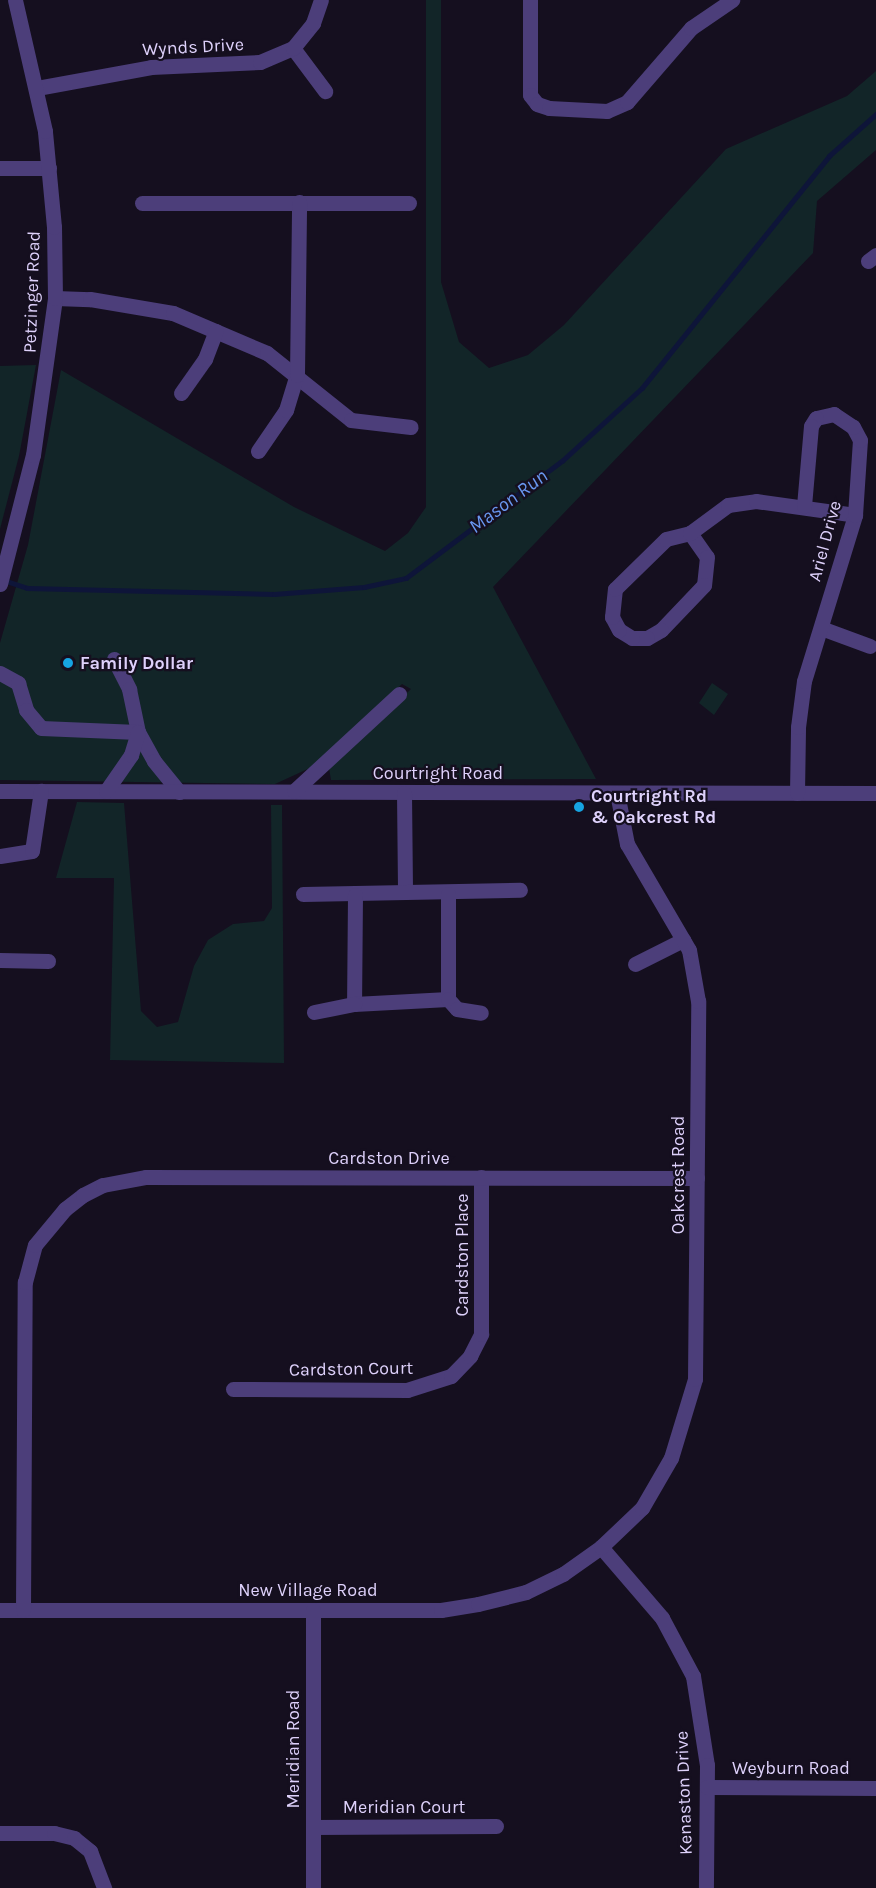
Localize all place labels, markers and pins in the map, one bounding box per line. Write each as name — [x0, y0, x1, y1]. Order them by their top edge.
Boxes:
place label: Family Dollar — [80, 652, 193, 674]
marker: Family Dollar — [61, 656, 75, 670]
place label: Courtright Rd & Oakcrest Rd — [591, 786, 716, 828]
marker: Courtright Rd & Oakcrest Rd — [572, 800, 586, 814]

